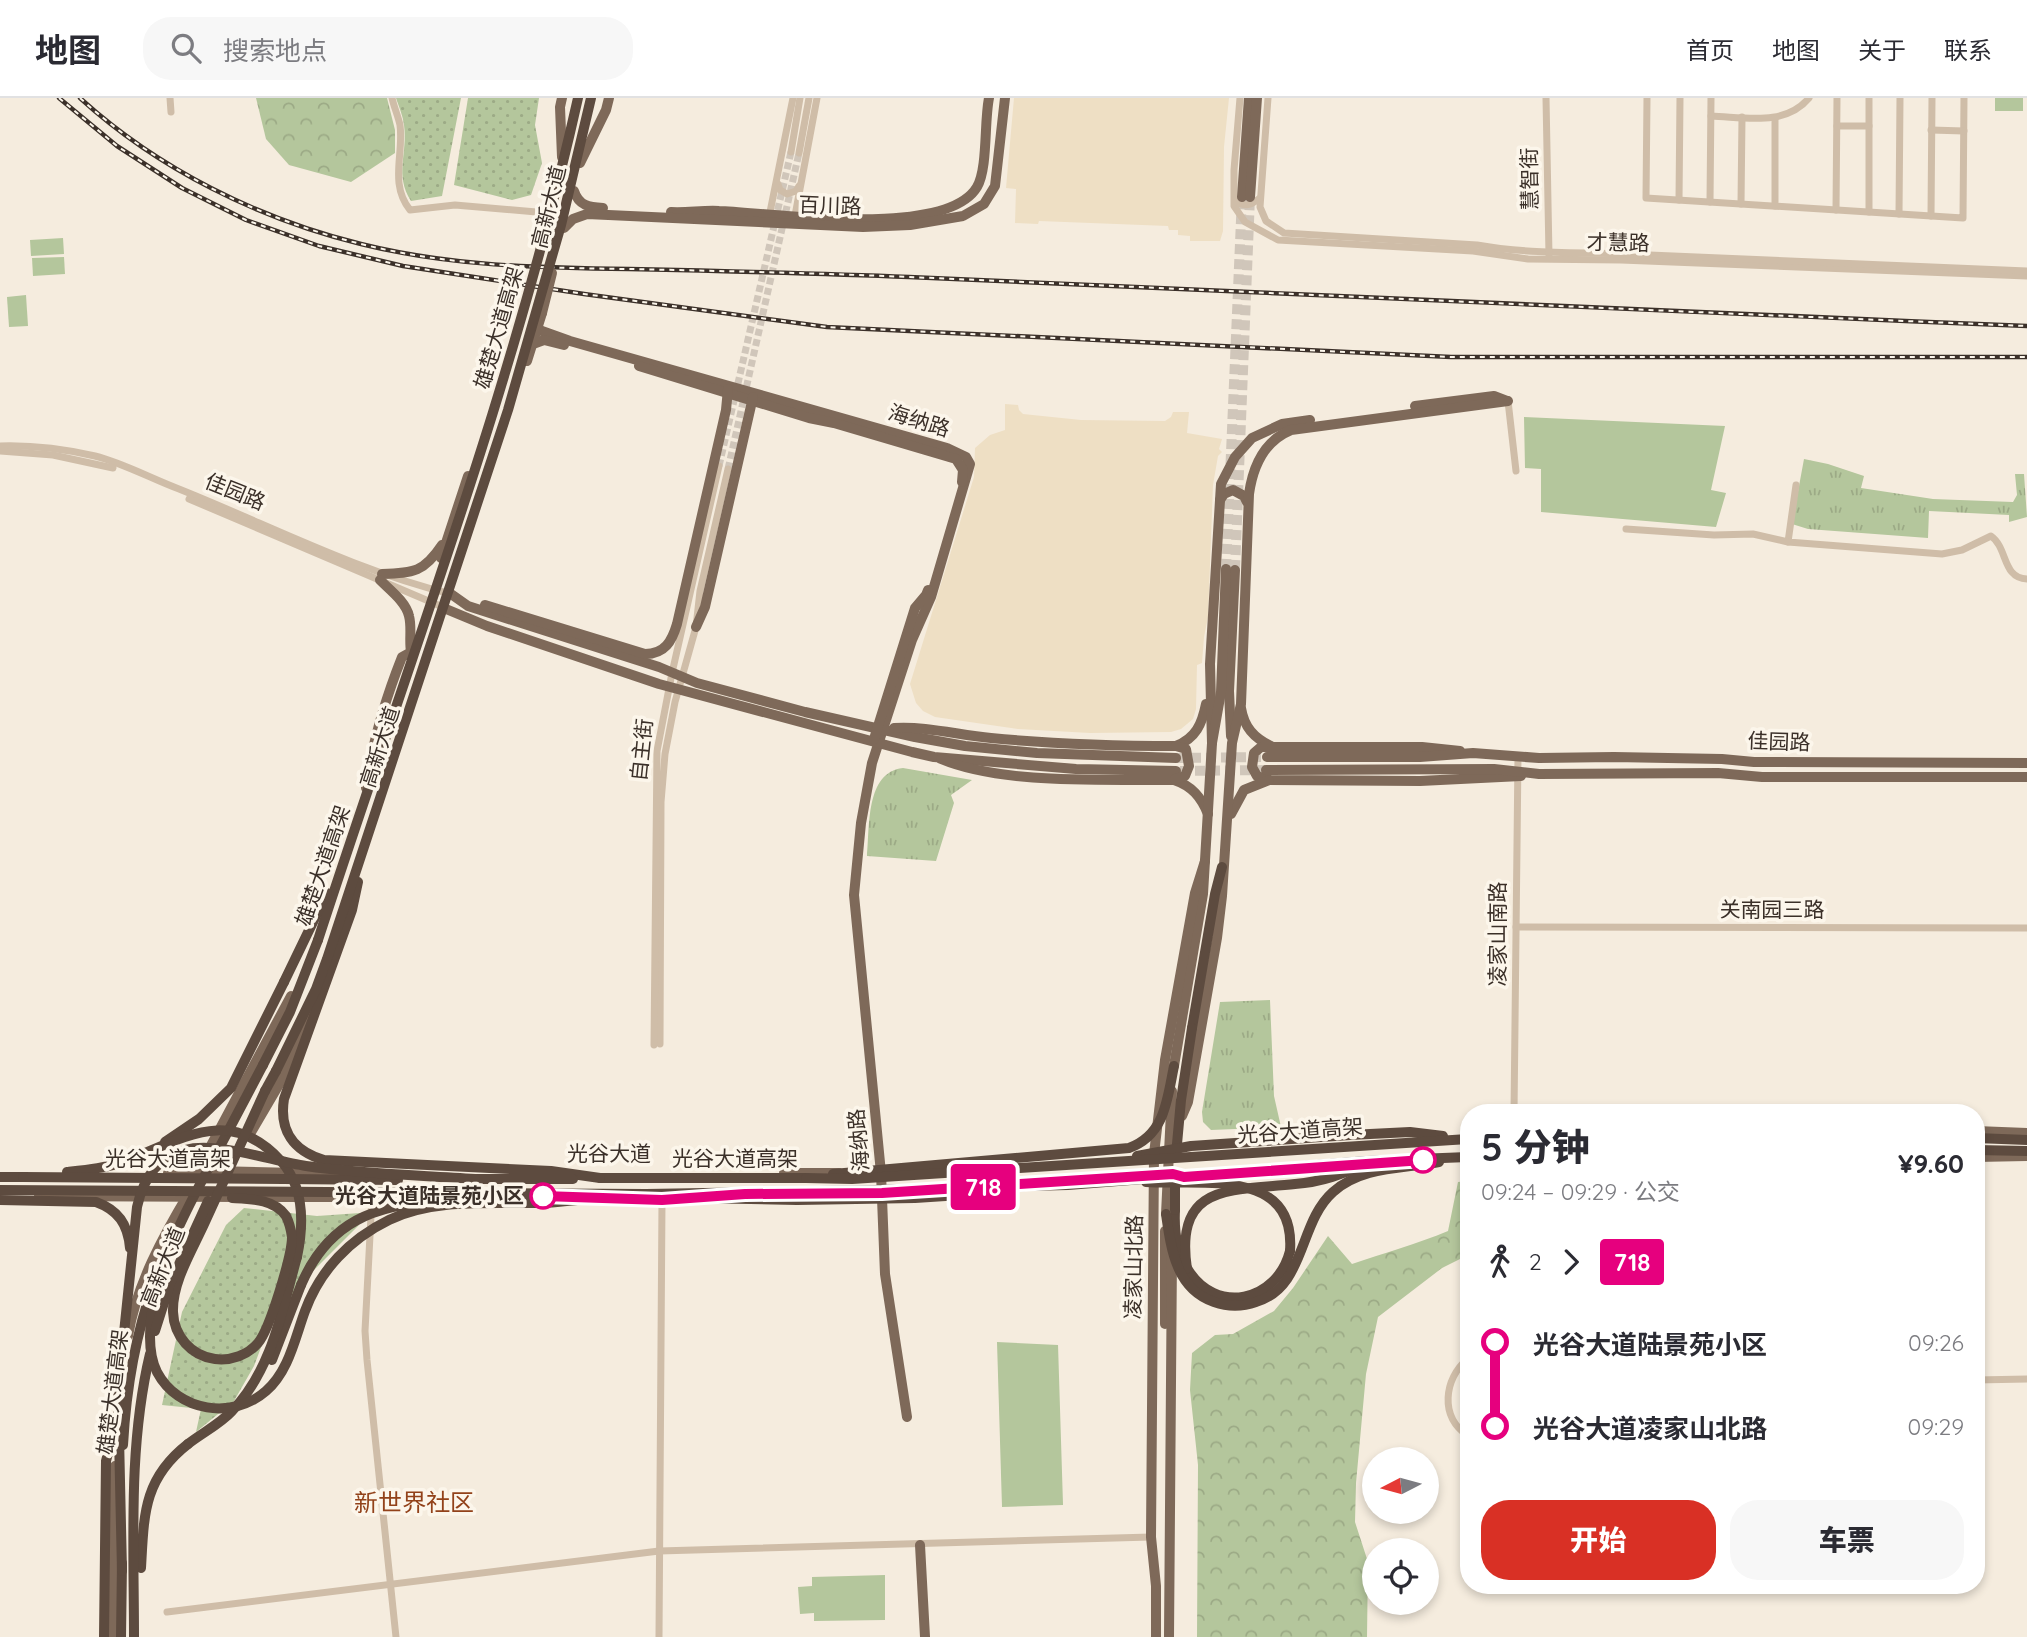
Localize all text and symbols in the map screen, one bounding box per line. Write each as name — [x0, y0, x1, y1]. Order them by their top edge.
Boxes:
search box — [143, 17, 633, 80]
text: 地图 — [35, 29, 101, 70]
icon: search — [167, 29, 205, 67]
text: 搜索地点 — [223, 34, 327, 67]
text: 首页 — [1686, 35, 1734, 65]
text: 地图 — [1772, 35, 1820, 65]
text: 关于 — [1858, 35, 1906, 65]
text: 联系 — [1944, 35, 1992, 65]
street label: 慧智街 — [1515, 147, 1543, 211]
street label: 高新大道 — [525, 163, 571, 251]
street label: 百川路 — [798, 191, 862, 219]
street label: 才慧路 — [1586, 228, 1650, 256]
street label: 雄楚大道高架 — [468, 264, 528, 392]
street label: 海纳路 — [885, 398, 953, 442]
street label: 佳园路 — [201, 467, 269, 515]
street label: 高新大道 — [354, 703, 404, 791]
street label: 自主街 — [625, 717, 657, 783]
street label: 佳园路 — [1747, 727, 1811, 755]
street label: 雄楚大道高架 — [289, 802, 355, 929]
street label: 凌家山南路 — [1484, 882, 1510, 987]
street label: 关南园三路 — [1720, 896, 1825, 922]
street label: 海纳路 — [842, 1108, 874, 1173]
street label: 光谷大道高架 — [1236, 1113, 1364, 1147]
text: 5 分钟 — [1481, 1123, 1590, 1171]
street label: 光谷大道 — [567, 1140, 651, 1166]
street label: 光谷大道高架 — [105, 1145, 231, 1171]
street label: 光谷大道高架 — [672, 1145, 798, 1171]
unlabelled marker — [1410, 1147, 1436, 1173]
text: ¥9.60 — [1898, 1147, 1964, 1180]
line badge: 718 — [943, 1164, 1023, 1210]
text: 718 — [965, 1172, 1001, 1202]
text: 09:24 – 09:29 · 公交 — [1481, 1177, 1680, 1206]
place label: 光谷大道陆景苑小区 — [335, 1182, 524, 1208]
marker: 光谷大道陆景苑小区 — [530, 1183, 556, 1209]
street label: 凌家山北路 — [1119, 1214, 1147, 1320]
street label: 高新大道 — [134, 1223, 190, 1310]
icon: walk — [1481, 1243, 1519, 1281]
icon: forward — [1552, 1243, 1590, 1281]
text: 2 — [1529, 1247, 1542, 1276]
text: 718 — [1614, 1247, 1650, 1277]
street label: 雄楚大道高架 — [91, 1328, 133, 1456]
text: 光谷大道陆景苑小区 — [1533, 1328, 1767, 1361]
text: 09:26 — [1908, 1328, 1964, 1357]
text: 光谷大道凌家山北路 — [1533, 1412, 1767, 1445]
text: 09:29 — [1908, 1412, 1964, 1441]
north arrow — [1362, 1447, 1438, 1524]
map controls — [1362, 1447, 1439, 1615]
district label: 新世界社区 — [354, 1487, 474, 1517]
button: 开始 — [1481, 1500, 1716, 1580]
button: 车票 — [1730, 1500, 1964, 1580]
button: locate — [1362, 1538, 1439, 1615]

